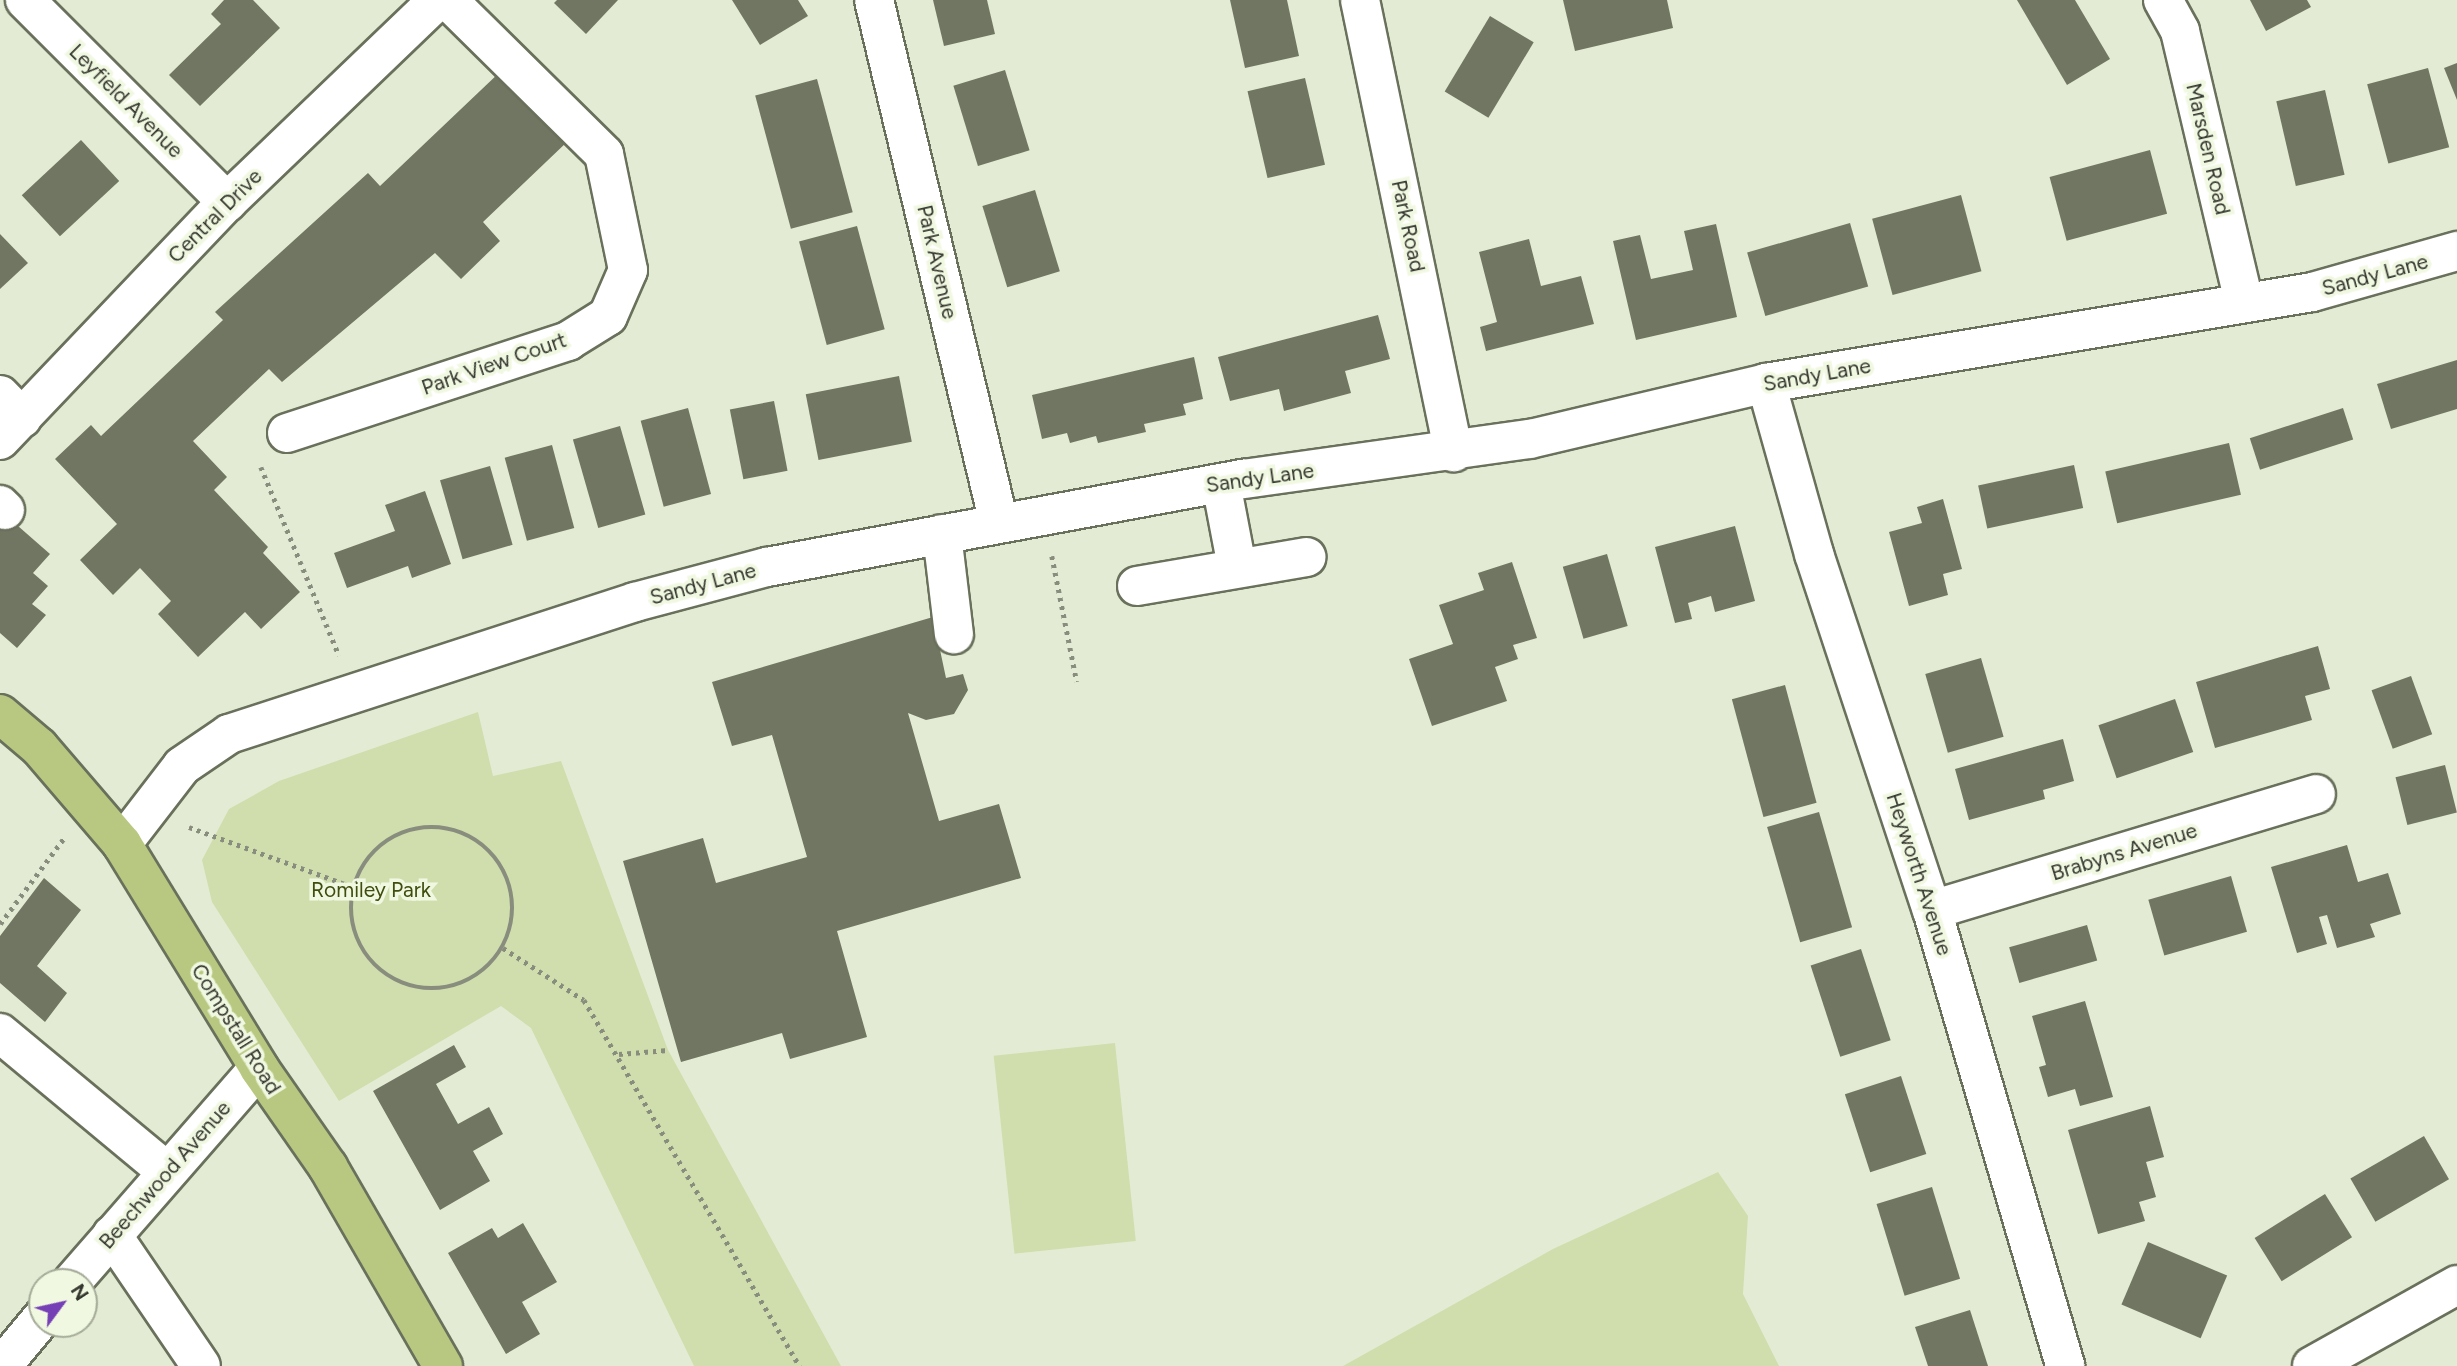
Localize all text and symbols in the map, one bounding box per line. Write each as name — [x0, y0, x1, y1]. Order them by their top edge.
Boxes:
street label: Leyfield Avenue — [64, 39, 188, 163]
street label: Marsden Road — [2181, 81, 2235, 217]
street label: Central Drive — [163, 164, 267, 268]
street label: Park Road — [1386, 178, 1430, 274]
street label: Park Avenue — [912, 203, 962, 321]
street label: Sandy Lane — [2319, 249, 2431, 301]
street label: Park View Court — [418, 327, 570, 401]
street label: Sandy Lane — [1761, 353, 1873, 397]
street label: Sandy Lane — [1204, 458, 1316, 498]
street label: Sandy Lane — [647, 558, 759, 610]
street label: Heyworth Avenue — [1881, 790, 1957, 958]
street label: Brabyns Avenue — [2048, 818, 2200, 886]
park label: Romiley Park — [311, 877, 431, 903]
street label: Compstall Road — [186, 959, 286, 1099]
street label: Beechwood Avenue — [94, 1096, 236, 1254]
north arrow — [28, 1268, 98, 1338]
text: N — [66, 1280, 93, 1305]

